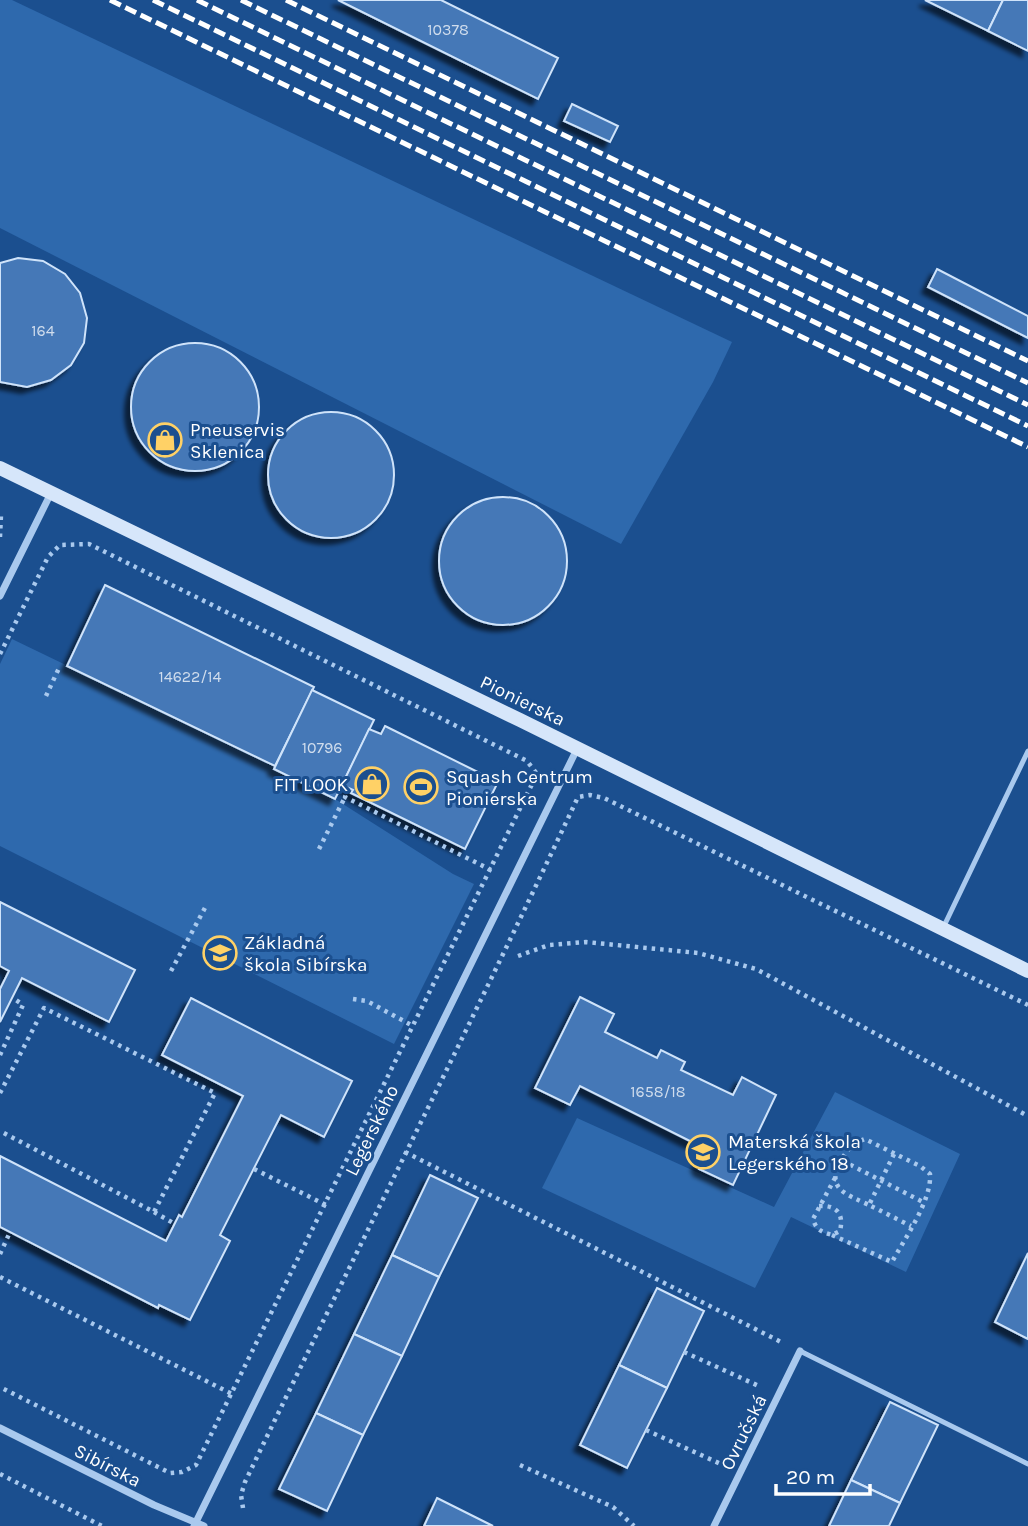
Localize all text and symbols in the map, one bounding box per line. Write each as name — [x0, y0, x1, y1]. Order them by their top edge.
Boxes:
house number: 10378 — [427, 20, 469, 39]
house number: 164 — [31, 321, 55, 340]
place label: Pneuservis Sklenica — [190, 419, 285, 463]
shop icon: Pneuservis Sklenica — [146, 421, 184, 459]
house number: 14622/14 — [158, 667, 222, 686]
street label: Pionierska — [477, 671, 568, 731]
house number: 10796 — [302, 738, 342, 757]
shop icon: FIT LOOK — [353, 765, 391, 803]
place label: Squash Centrum Pionierska — [446, 766, 593, 810]
sports icon: Squash Centrum Pionierska — [402, 768, 440, 806]
place label: FIT LOOK — [274, 774, 348, 796]
place label: Základná škola Sibírska — [244, 932, 367, 976]
school or university icon: Základná škola Sibírska — [201, 934, 239, 972]
street label: Legerského — [340, 1081, 403, 1179]
house number: 1658/18 — [630, 1082, 686, 1101]
place label: Materská škola Legerského 18 — [728, 1131, 861, 1175]
school or university icon: Materská škola Legerského 18 — [684, 1133, 722, 1171]
street label: Ovručská — [716, 1391, 772, 1474]
street label: Sibírska — [70, 1440, 145, 1492]
scale bar — [776, 1452, 870, 1496]
text: 20 m — [786, 1465, 835, 1489]

